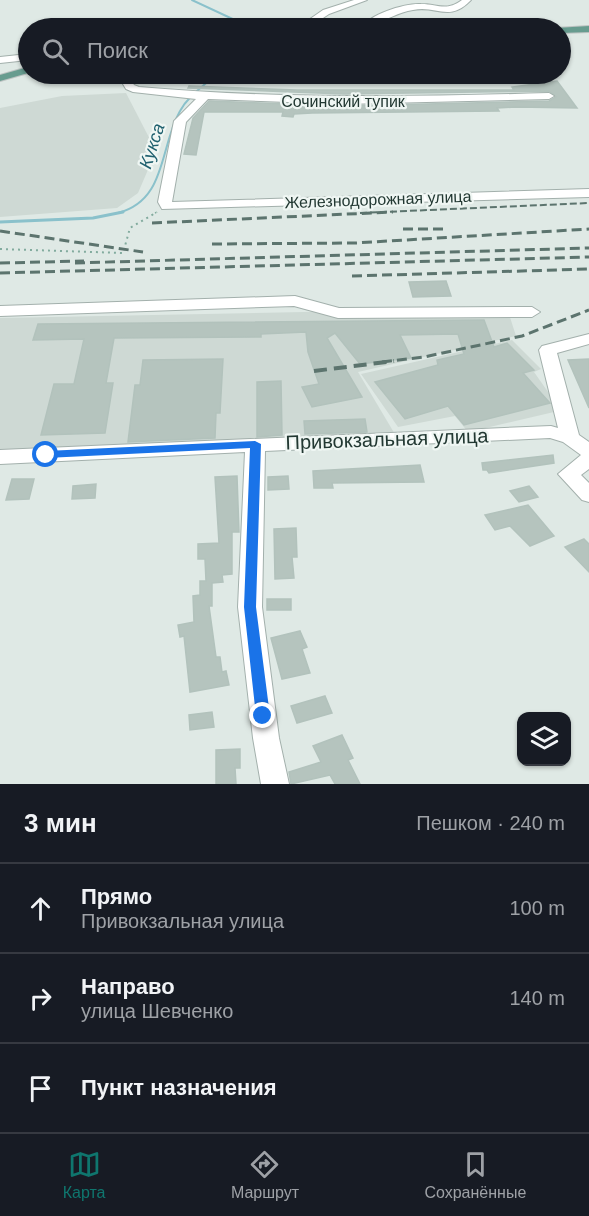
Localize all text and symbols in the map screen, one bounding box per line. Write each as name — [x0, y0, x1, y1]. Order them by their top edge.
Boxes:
search box — [18, 18, 571, 84]
icon: search — [39, 35, 72, 68]
text: Поиск — [87, 38, 148, 63]
street label: Сочинский тупик — [281, 93, 406, 110]
water label: Кукса — [135, 121, 169, 171]
street label: Железнодорожная улица — [284, 188, 472, 211]
street label: Привокзальная улица — [285, 424, 490, 454]
route start — [32, 441, 58, 467]
route end — [249, 702, 275, 728]
map controls — [517, 712, 571, 766]
button: layers — [517, 712, 571, 766]
text: 3 мин — [24, 808, 97, 838]
text: Пешком · 240 m — [416, 812, 565, 834]
text: Прямо — [81, 884, 152, 909]
icon: ahead — [24, 892, 57, 925]
text: 100 m — [509, 897, 565, 919]
text: Привокзальная улица — [81, 910, 284, 932]
text: Направо — [81, 974, 175, 999]
icon: right — [24, 982, 57, 1015]
text: 140 m — [509, 987, 565, 1009]
text: улица Шевченко — [81, 1000, 233, 1022]
icon: arrive — [24, 1072, 57, 1105]
text: Пункт назначения — [81, 1075, 277, 1100]
tab: Карта — [63, 1148, 106, 1202]
tab: Маршрут — [231, 1148, 299, 1202]
tab: Сохранённые — [424, 1148, 526, 1202]

